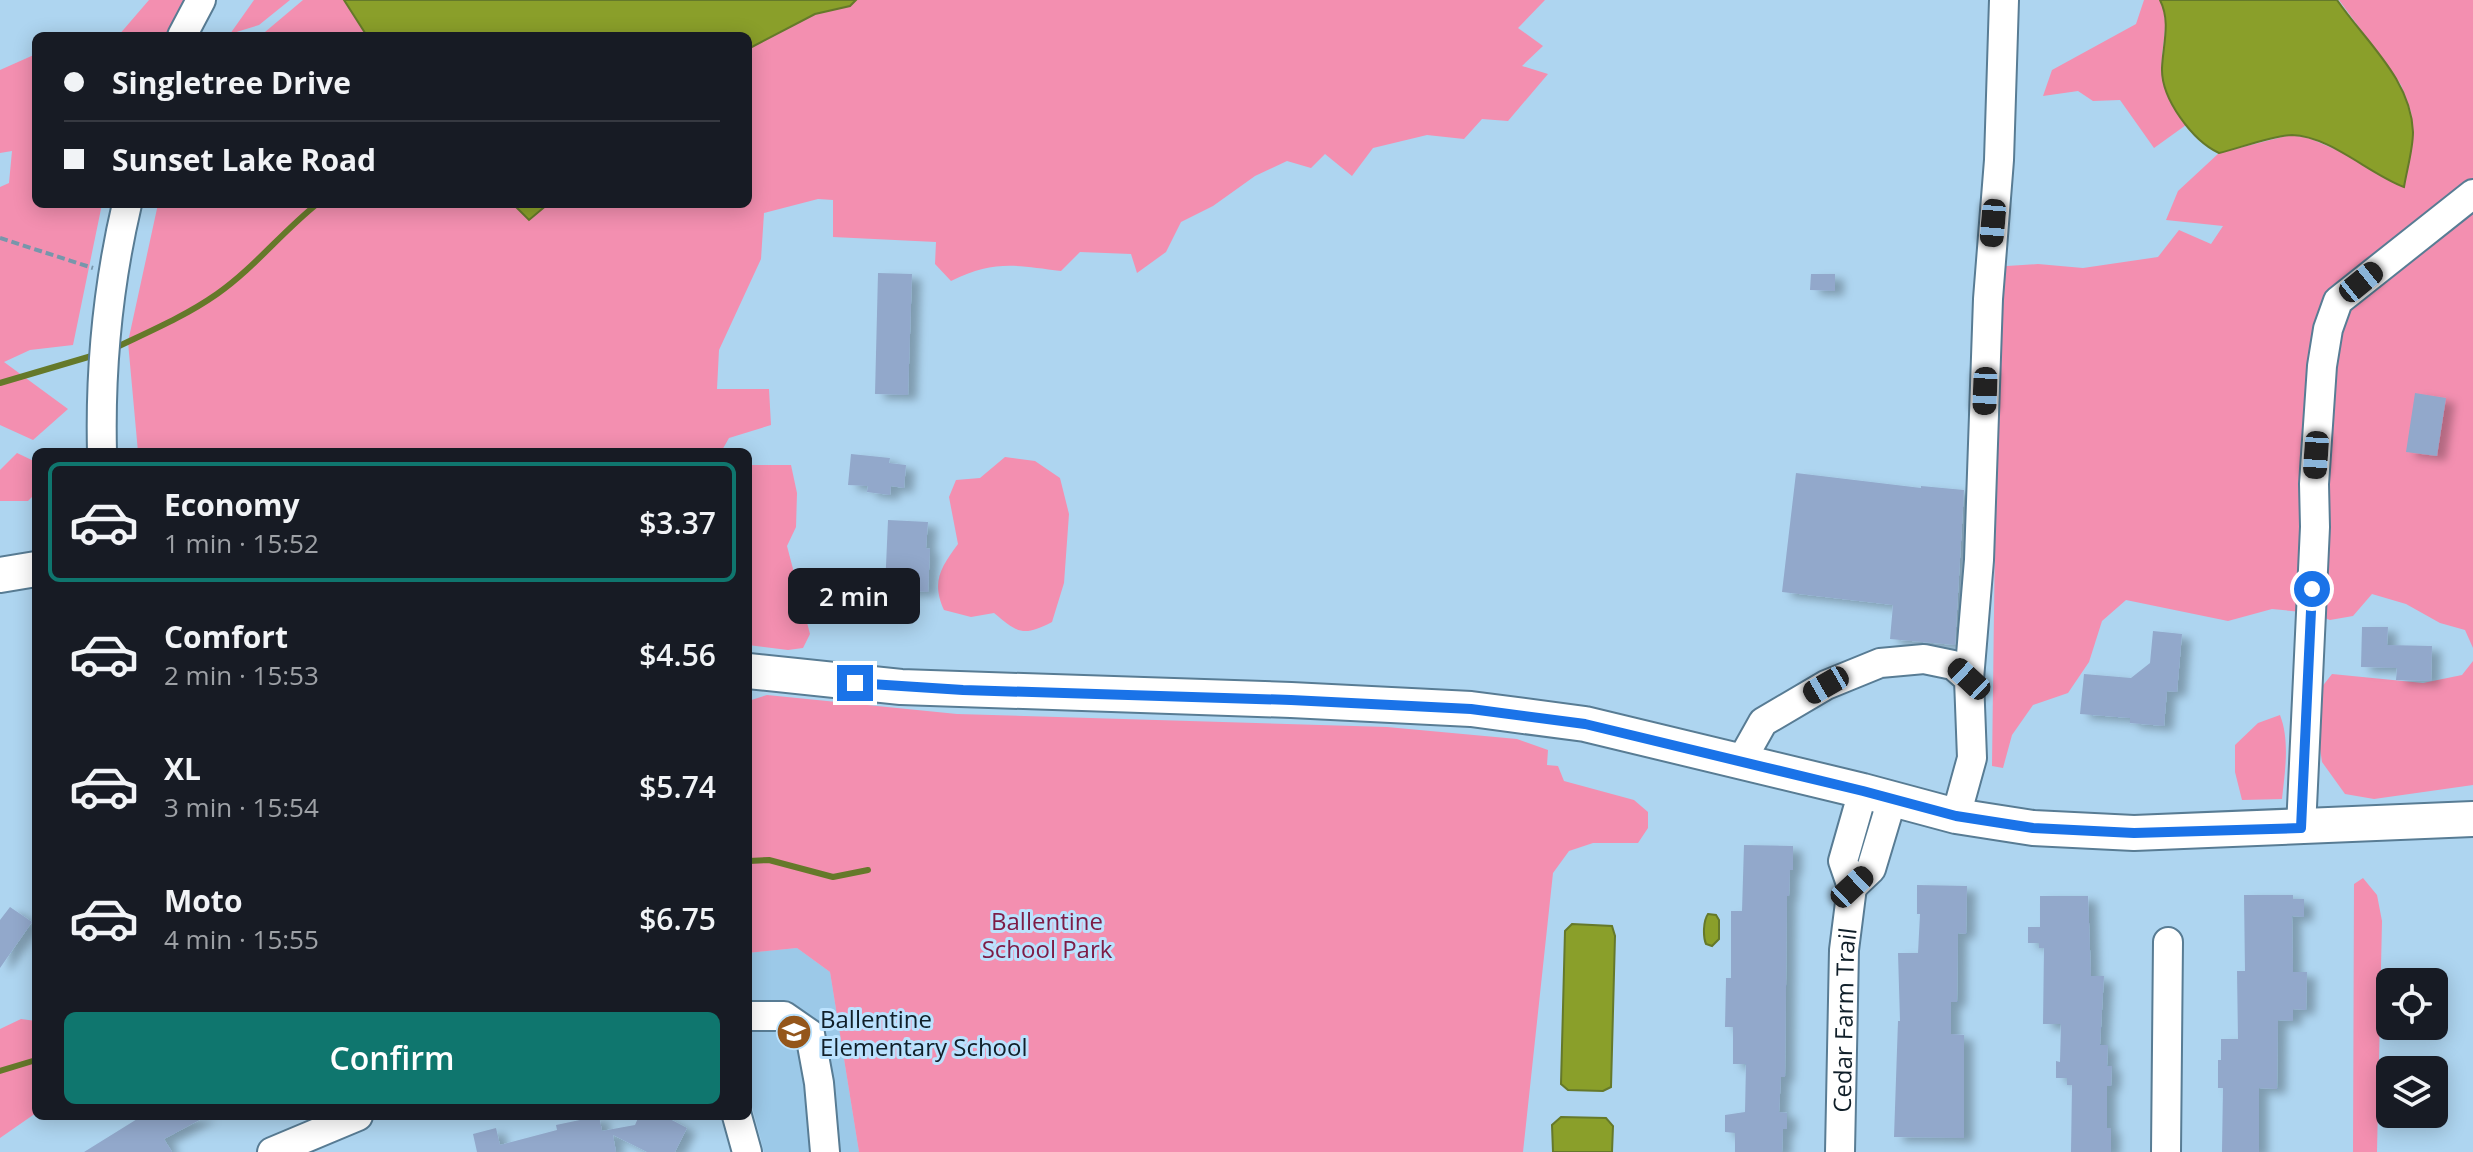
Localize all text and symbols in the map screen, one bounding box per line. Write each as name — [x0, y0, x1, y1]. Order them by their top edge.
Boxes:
text: Singletree Drive — [112, 62, 351, 103]
text: Sunset Lake Road — [112, 139, 376, 180]
car — [1979, 198, 2007, 248]
car — [2335, 258, 2387, 306]
car — [1972, 367, 1998, 415]
car — [2302, 430, 2330, 480]
text: Economy — [164, 484, 300, 525]
icon: car — [68, 486, 140, 558]
text: $3.37 — [639, 502, 716, 543]
text: 1 min · 15:52 — [164, 525, 319, 561]
callout: 2 min — [789, 567, 921, 623]
route start — [2294, 571, 2330, 607]
text: 2 min — [819, 578, 889, 614]
text: Comfort — [164, 616, 288, 657]
icon: car — [68, 618, 140, 690]
text: $4.56 — [639, 634, 716, 675]
car — [1943, 654, 1995, 704]
text: 2 min · 15:53 — [164, 657, 319, 693]
car — [1799, 663, 1853, 707]
route end — [837, 665, 873, 701]
text: XL — [164, 748, 201, 789]
icon: car — [68, 750, 140, 822]
text: $5.74 — [639, 766, 716, 807]
text: 3 min · 15:54 — [164, 789, 319, 825]
car — [1826, 862, 1878, 912]
text: Moto — [164, 880, 242, 921]
icon: car — [68, 882, 140, 954]
text: $6.75 — [639, 898, 716, 939]
park label: Ballentine School Park — [982, 904, 1113, 965]
text: 4 min · 15:55 — [164, 921, 319, 957]
street label: Cedar Farm Trail — [1824, 926, 1863, 1113]
map controls — [2376, 968, 2448, 1128]
button: locate — [2376, 968, 2448, 1040]
place label: Ballentine Elementary School — [820, 1002, 1028, 1063]
button: Confirm — [64, 1012, 720, 1104]
school or university icon: Ballentine Elementary School — [775, 1013, 813, 1051]
button: layers — [2376, 1056, 2448, 1128]

